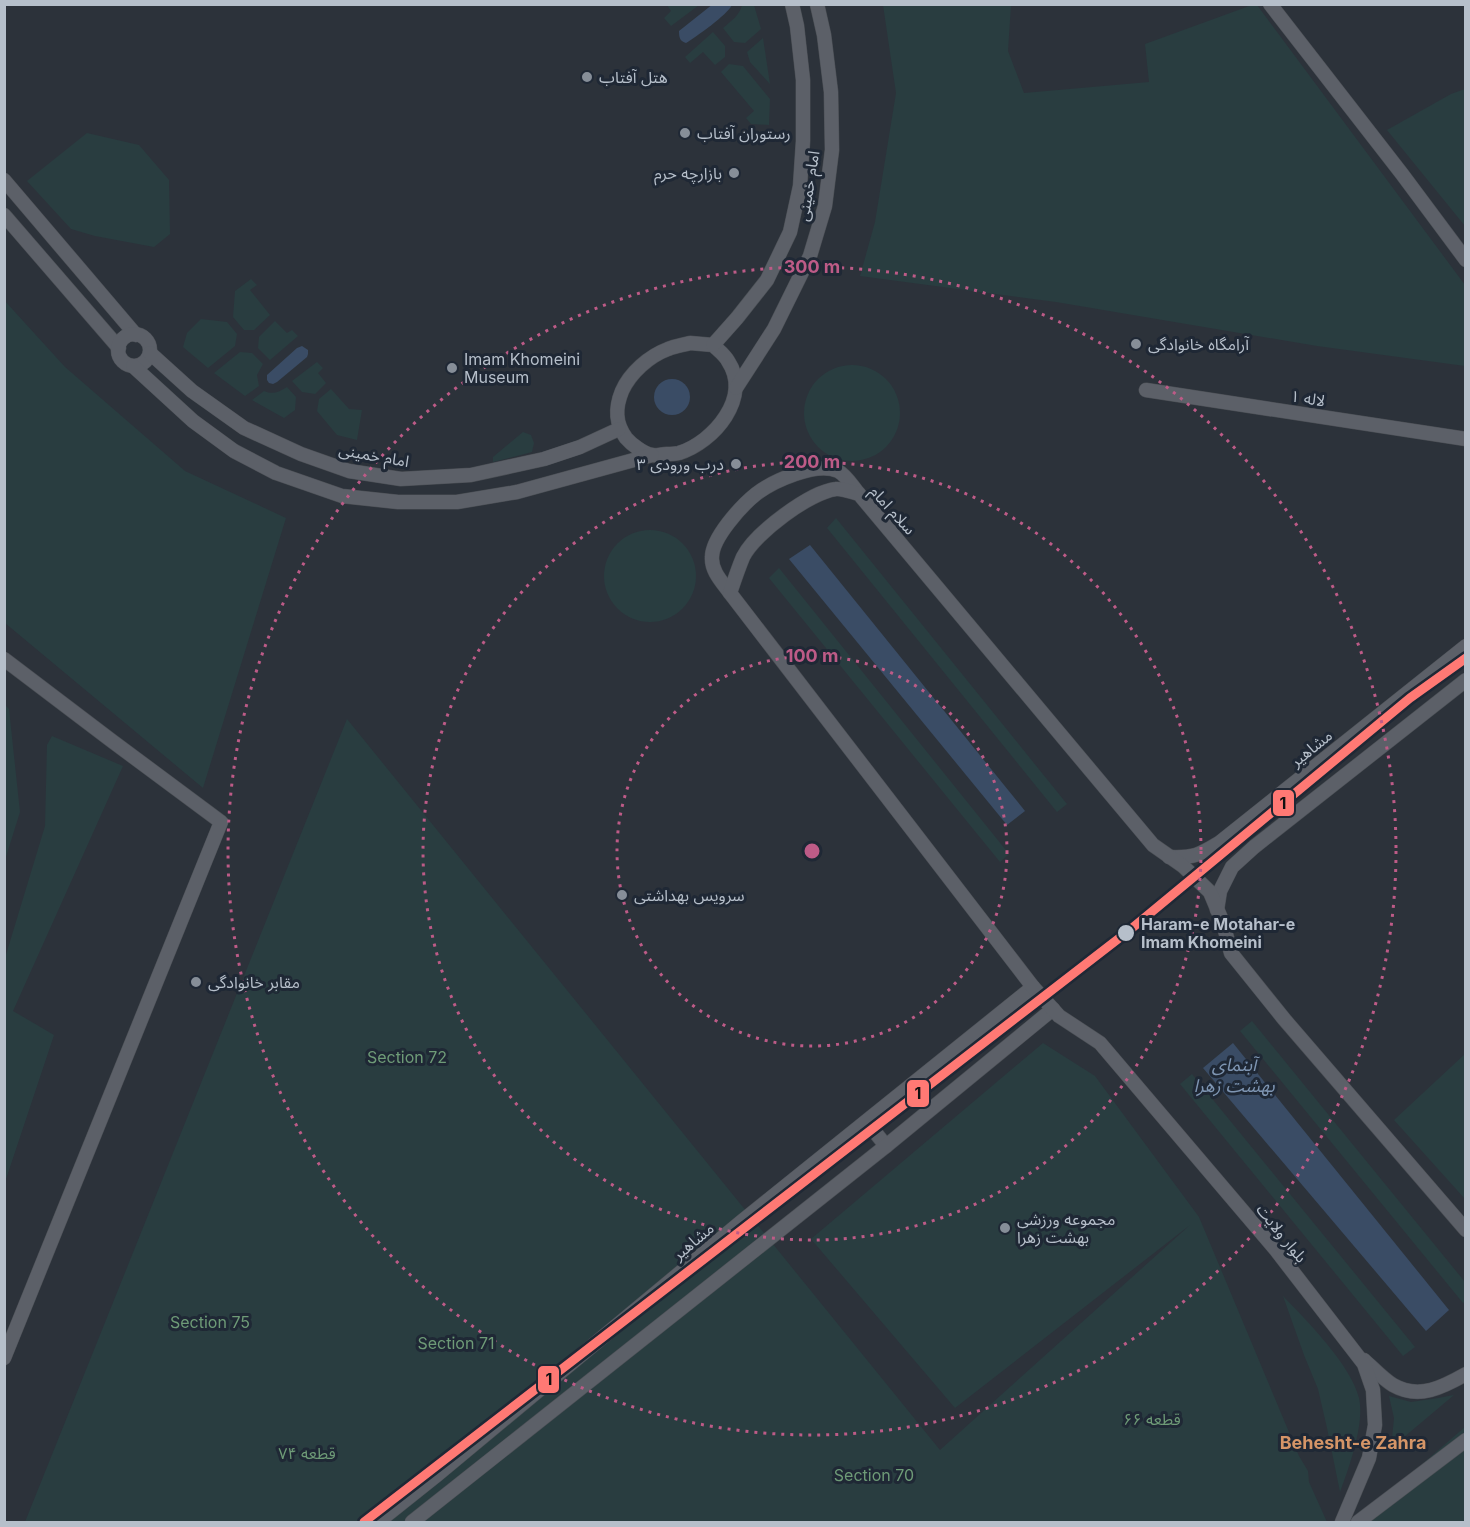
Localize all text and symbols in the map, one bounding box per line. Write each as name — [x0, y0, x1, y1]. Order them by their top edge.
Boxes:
place label: هتل آفتاب — [599, 67, 668, 87]
marker: هتل آفتاب — [580, 70, 594, 84]
place label: رستوران آفتاب — [697, 123, 791, 143]
marker: رستوران آفتاب — [678, 126, 692, 140]
street label: امام خمینی — [793, 149, 826, 223]
place label: بازارچه حرم — [654, 163, 722, 186]
marker: بازارچه حرم — [727, 166, 741, 180]
text: 300 m — [784, 256, 840, 277]
place label: آرامگاه خانوادگی — [1148, 334, 1250, 354]
marker: آرامگاه خانوادگی — [1129, 337, 1143, 351]
place label: Imam Khomeini Museum — [464, 349, 580, 387]
marker: Imam Khomeini Museum — [445, 361, 459, 375]
street label: لاله ۱ — [1289, 385, 1327, 411]
street label: امام خمینی — [337, 439, 411, 474]
text: 200 m — [784, 451, 840, 472]
place label: درب ورودی ۳ — [636, 454, 724, 474]
marker: درب ورودی ۳ — [729, 457, 743, 471]
street label: سلام امام — [864, 481, 920, 541]
text: 100 m — [786, 645, 838, 666]
street label: مشاهیر — [1285, 725, 1336, 772]
line badge: 1 — [1272, 789, 1295, 817]
text: 1 — [1280, 793, 1286, 813]
centre of rings — [802, 841, 822, 861]
place label: سرویس بهداشتی — [634, 885, 745, 905]
marker: سرویس بهداشتی — [615, 888, 629, 902]
place label: Haram-e Motahar-e Imam Khomeini — [1141, 914, 1295, 952]
marker: Haram-e Motahar-e Imam Khomeini — [1116, 923, 1136, 943]
place label: مقابر خانوادگی — [208, 972, 300, 992]
marker: مقابر خانوادگی — [189, 975, 203, 989]
park label: Section 72 — [367, 1047, 447, 1067]
water label: آبنمای بهشت زهرا — [1193, 1054, 1275, 1097]
line badge: 1 — [906, 1079, 930, 1108]
text: 1 — [915, 1083, 921, 1103]
street label: بلوار ولایت — [1252, 1200, 1312, 1266]
place label: مجموعه ورزشی بهشت زهرا — [1017, 1209, 1115, 1247]
street label: مشاهیر — [667, 1218, 718, 1265]
marker: مجموعه ورزشی بهشت زهرا — [998, 1221, 1012, 1235]
park label: Section 75 — [170, 1312, 250, 1332]
park label: Section 71 — [418, 1333, 494, 1353]
line badge: 1 — [537, 1365, 560, 1394]
text: 1 — [546, 1369, 552, 1389]
park label: قطعه ۶۶ — [1123, 1409, 1181, 1429]
district label: Behesht-e Zahra — [1280, 1432, 1426, 1453]
park label: قطعه ۷۴ — [278, 1443, 336, 1463]
park label: Section 70 — [834, 1465, 914, 1485]

